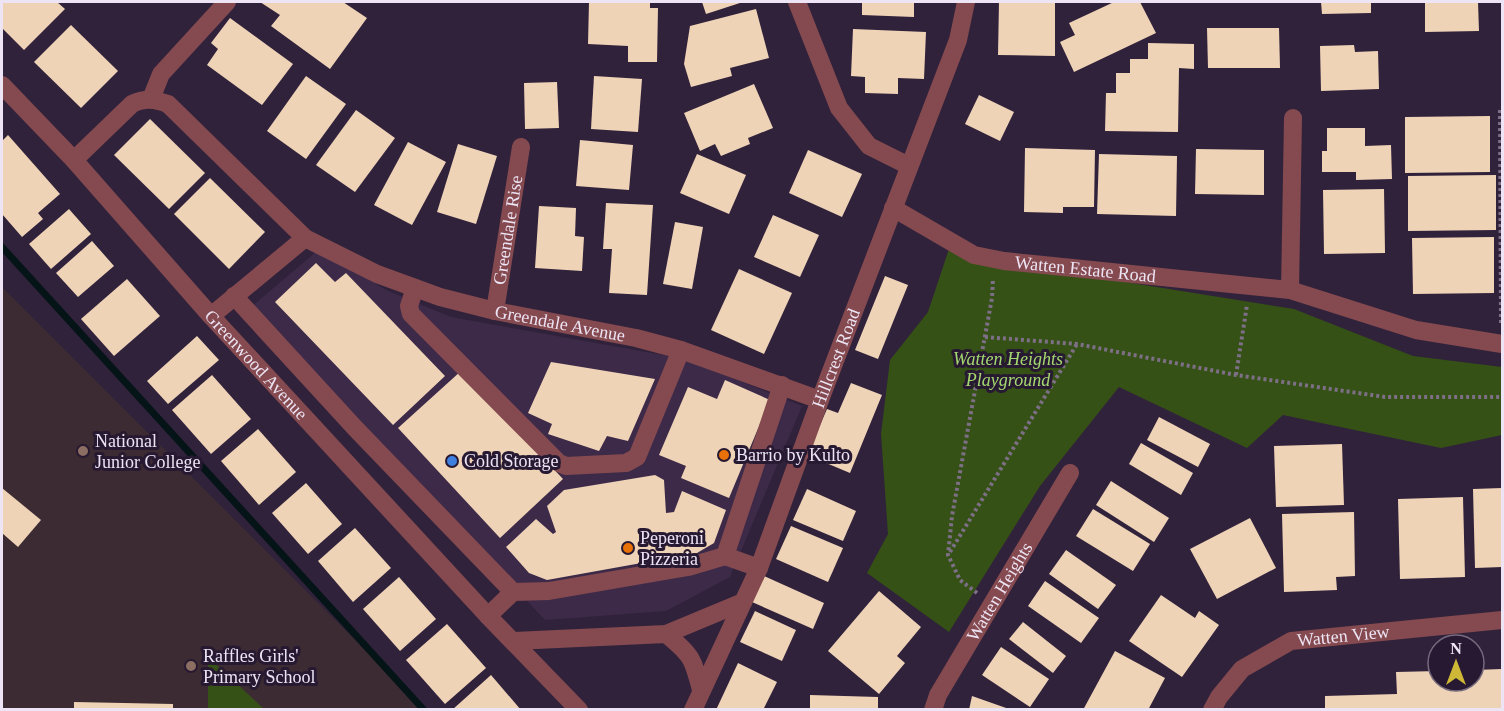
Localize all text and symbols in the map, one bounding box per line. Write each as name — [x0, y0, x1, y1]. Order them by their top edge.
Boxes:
street label: Greendale Rise — [489, 174, 526, 286]
street label: Watten Estate Road — [1014, 252, 1157, 286]
street label: Greendale Avenue — [493, 301, 627, 346]
street label: Greenwood Avenue — [200, 306, 312, 424]
street label: Hillcrest Road — [808, 306, 864, 411]
park label: Watten Heights Playground — [953, 349, 1063, 390]
place label: National Junior College — [95, 431, 201, 472]
marker: National Junior College — [76, 444, 90, 458]
place label: Barrio by Kulto — [736, 445, 850, 465]
marker: Barrio by Kulto — [717, 448, 731, 462]
place label: Cold Storage — [464, 451, 559, 471]
marker: Cold Storage — [445, 454, 459, 468]
place label: Peperoni Pizzeria — [640, 528, 704, 569]
street label: Watten Heights — [962, 539, 1036, 645]
marker: Peperoni Pizzeria — [621, 541, 635, 555]
street label: Watten View — [1296, 621, 1390, 650]
north arrow — [1426, 633, 1486, 693]
text: N — [1450, 640, 1462, 657]
place label: Raffles Girls' Primary School — [203, 646, 316, 687]
marker: Raffles Girls' Primary School — [184, 659, 198, 673]

